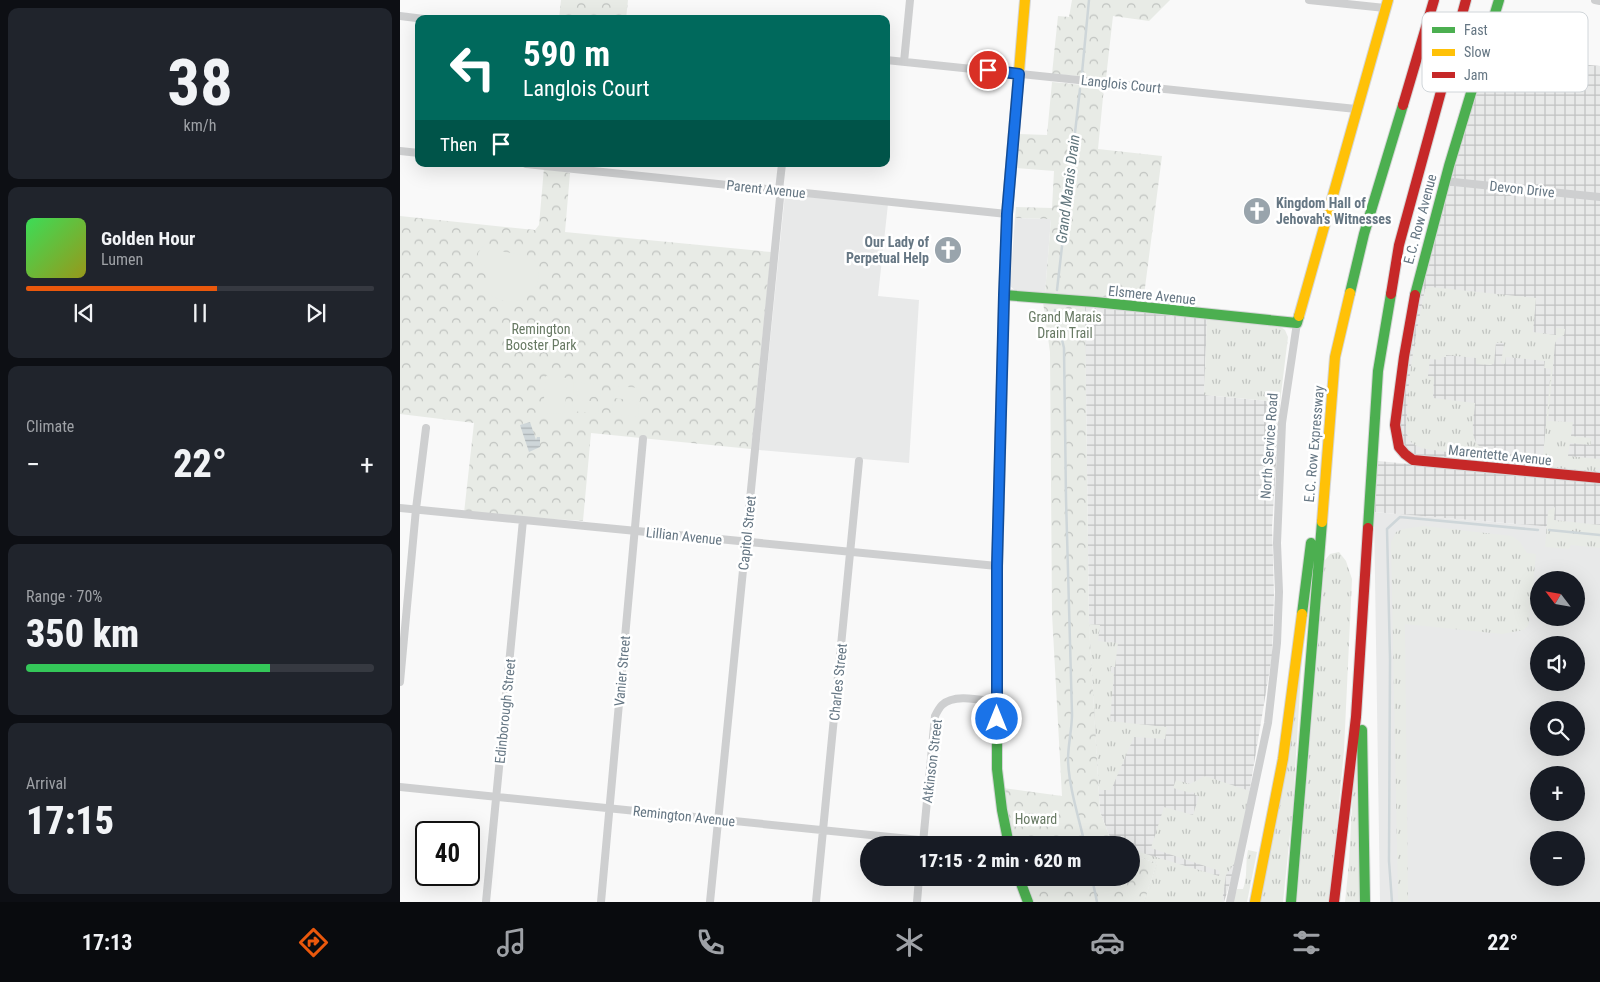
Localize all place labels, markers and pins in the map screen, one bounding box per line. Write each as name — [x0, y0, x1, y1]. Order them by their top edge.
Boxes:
pin — [967, 49, 1009, 91]
place label: Kingdom Hall of Jehovah's Witnesses — [1276, 195, 1391, 227]
church icon: Kingdom Hall of Jehovah's Witnesses — [1242, 196, 1272, 226]
place label: Our Lady of Perpetual Help — [846, 234, 929, 266]
church icon: Our Lady of Perpetual Help — [933, 235, 963, 265]

